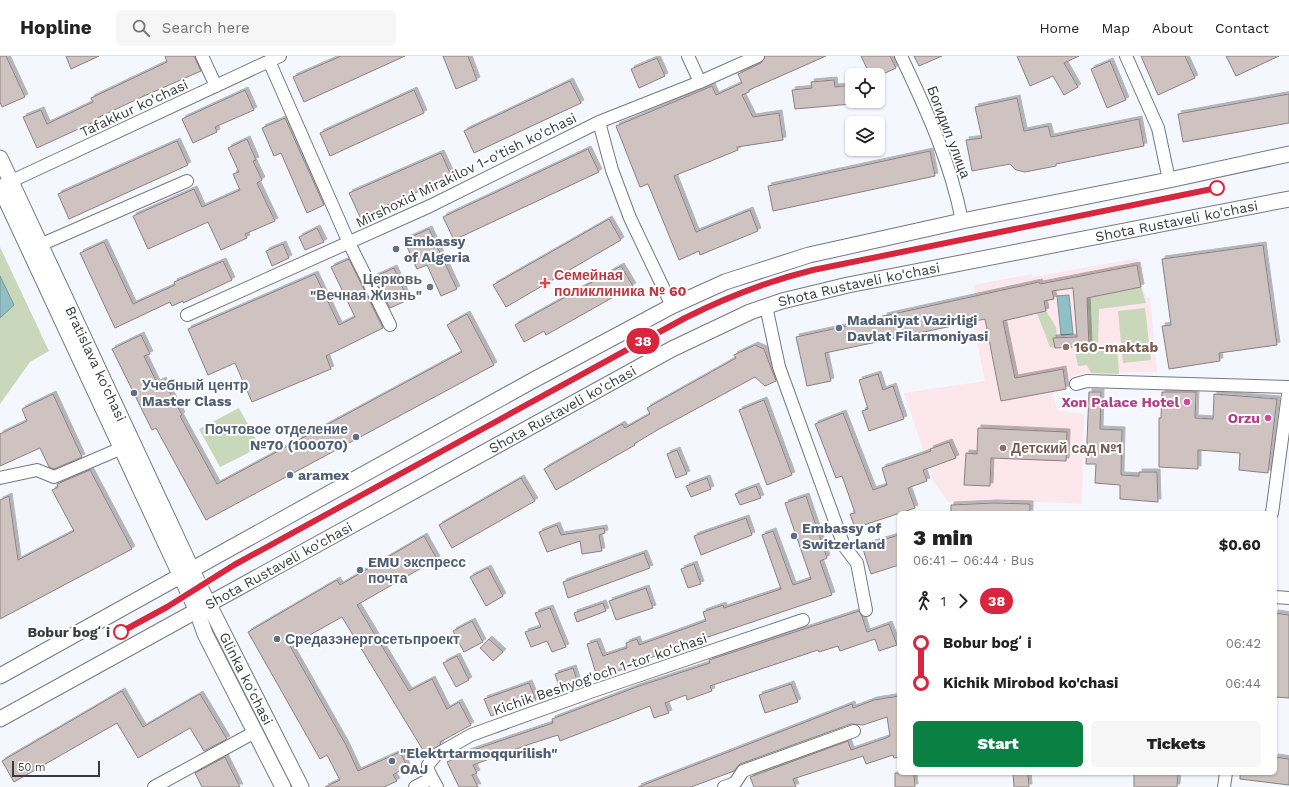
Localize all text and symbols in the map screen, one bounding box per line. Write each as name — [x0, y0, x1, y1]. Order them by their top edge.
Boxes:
search box — [116, 10, 396, 46]
text: Hopline — [20, 16, 92, 39]
icon: search — [130, 17, 152, 39]
text: Search here — [162, 19, 250, 37]
text: Home — [1039, 20, 1079, 36]
text: Map — [1101, 20, 1130, 36]
text: About — [1152, 20, 1193, 36]
text: Contact — [1215, 20, 1269, 36]
map controls — [845, 68, 885, 156]
button: locate — [845, 68, 885, 108]
street label: Tafakkur ko'chasi — [78, 76, 190, 140]
street label: Богидил улица — [924, 84, 974, 180]
street label: Mirshoxid Mirakilov 1-o'tish ko'chasi — [353, 109, 579, 231]
button: layers — [845, 116, 885, 156]
unlabelled marker — [1209, 180, 1225, 196]
street label: Shota Rustaveli ko'chasi — [1094, 197, 1259, 245]
place label: Embassy of Algeria — [404, 233, 471, 265]
marker: Embassy of Algeria — [391, 244, 401, 254]
street label: Shota Rustaveli ko'chasi — [776, 259, 941, 310]
place label: Семейная поликлиника № 60 — [554, 267, 687, 299]
place label: Церковь "Вечная Жизнь" — [310, 271, 422, 303]
marker: Семейная поликлиника № 60 — [539, 277, 551, 289]
marker: Церковь "Вечная Жизнь" — [425, 282, 435, 292]
street label: Bratislava ko'chasi — [62, 304, 130, 424]
place label: Madaniyat Vazirligi Davlat Filarmoniyasi — [847, 312, 988, 344]
marker: Madaniyat Vazirligi Davlat Filarmoniyasi — [834, 323, 844, 333]
line badge: 38 — [625, 328, 661, 354]
text: 38 — [634, 333, 652, 349]
place label: 160-maktab — [1074, 339, 1158, 355]
marker: 160-maktab — [1061, 342, 1071, 352]
street label: Shota Rustaveli ko'chasi — [486, 362, 639, 456]
place label: Учебный центр Master Class — [142, 377, 248, 409]
marker: Учебный центр Master Class — [129, 388, 139, 398]
place label: Xon Palace Hotel — [1062, 394, 1179, 410]
marker: Xon Palace Hotel — [1182, 397, 1192, 407]
place label: Orzu — [1228, 410, 1260, 426]
marker: Orzu — [1263, 413, 1273, 423]
place label: Почтовое отделение №70 (100070) — [205, 421, 348, 453]
marker: Почтовое отделение №70 (100070) — [351, 432, 361, 442]
place label: Детский сад №1 — [1011, 440, 1122, 456]
marker: Детский сад №1 — [998, 443, 1008, 453]
place label: aramex — [298, 467, 350, 483]
marker: aramex — [285, 470, 295, 480]
street label: Shota Rustaveli ko'chasi — [202, 519, 355, 613]
place label: Embassy of Switzerland — [802, 520, 885, 552]
text: 3 min — [913, 525, 973, 550]
marker: Embassy of Switzerland — [789, 531, 799, 541]
text: $0.60 — [1219, 536, 1261, 554]
text: 06:41 – 06:44 · Bus — [913, 553, 1034, 568]
place label: EMU экспресс почта — [368, 554, 466, 586]
marker: EMU экспресс почта — [355, 565, 365, 575]
icon: walk — [913, 590, 935, 612]
icon: forward — [952, 590, 974, 612]
text: 38 — [988, 593, 1005, 609]
text: 1 — [941, 594, 946, 609]
place label: Bobur bogʻi — [27, 624, 110, 640]
marker: Bobur bogʻi — [113, 624, 129, 640]
street label: Glinka ko'chasi — [216, 630, 276, 728]
street label: Kichik Beshyog'och 1-tor ko'chasi — [491, 630, 709, 718]
place label: Средазэнергосетьпроект — [285, 631, 460, 647]
marker: Средазэнергосетьпроект — [272, 634, 282, 644]
text: Bobur bogʻi — [943, 634, 1032, 652]
text: 06:42 — [1226, 636, 1261, 651]
text: Kichik Mirobod ko'chasi — [943, 674, 1118, 692]
text: 06:44 — [1225, 676, 1261, 691]
button: Start — [913, 721, 1083, 767]
button: Tickets — [1091, 721, 1261, 767]
place label: "Elektrtarmoqqurilish" OAJ — [400, 745, 558, 777]
marker: "Elektrtarmoqqurilish" OAJ — [387, 756, 397, 766]
scale bar — [12, 759, 100, 778]
text: 50 m — [18, 761, 45, 774]

